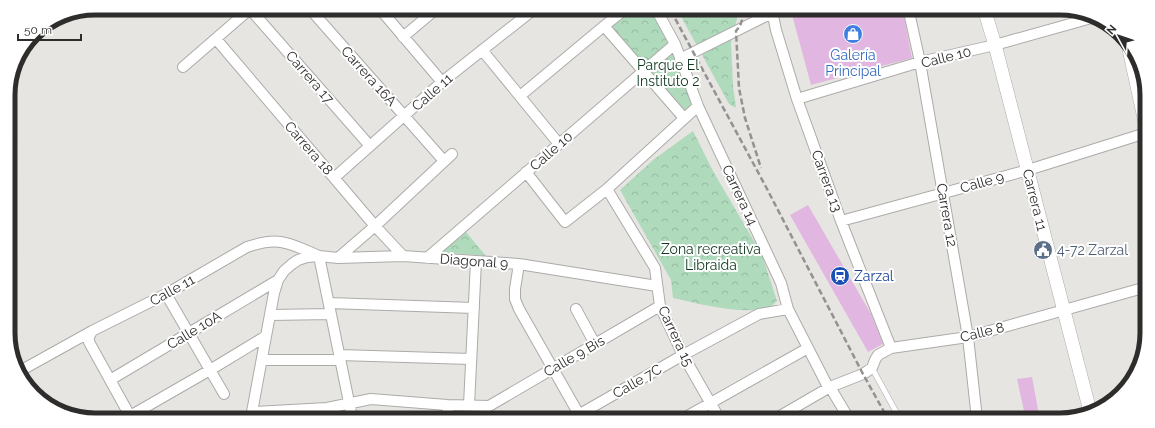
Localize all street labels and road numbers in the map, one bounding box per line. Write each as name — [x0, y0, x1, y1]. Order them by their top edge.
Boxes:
street label: Carrera 16A — [338, 43, 400, 110]
street label: Calle 10 — [919, 43, 973, 71]
street label: Carrera 17 — [283, 47, 338, 107]
street label: Calle 11 — [408, 70, 456, 114]
street label: Carrera 18 — [281, 118, 337, 178]
street label: Calle 10 — [526, 128, 576, 174]
street label: Carrera 13 — [808, 148, 846, 214]
street label: Carrera 14 — [719, 162, 761, 228]
street label: Carrera 11 — [1020, 167, 1050, 233]
street label: Calle 9 — [958, 168, 1006, 196]
street label: Carrera 12 — [934, 182, 960, 248]
street label: Diagonal 9 — [439, 251, 509, 271]
street label: Calle 11 — [147, 271, 197, 309]
street label: Carrera 15 — [655, 303, 697, 369]
street label: Calle 10A — [164, 307, 224, 352]
street label: Calle 8 — [958, 319, 1006, 345]
street label: Calle 9 Bis — [541, 332, 607, 380]
street label: Calle 7C — [610, 360, 665, 401]

